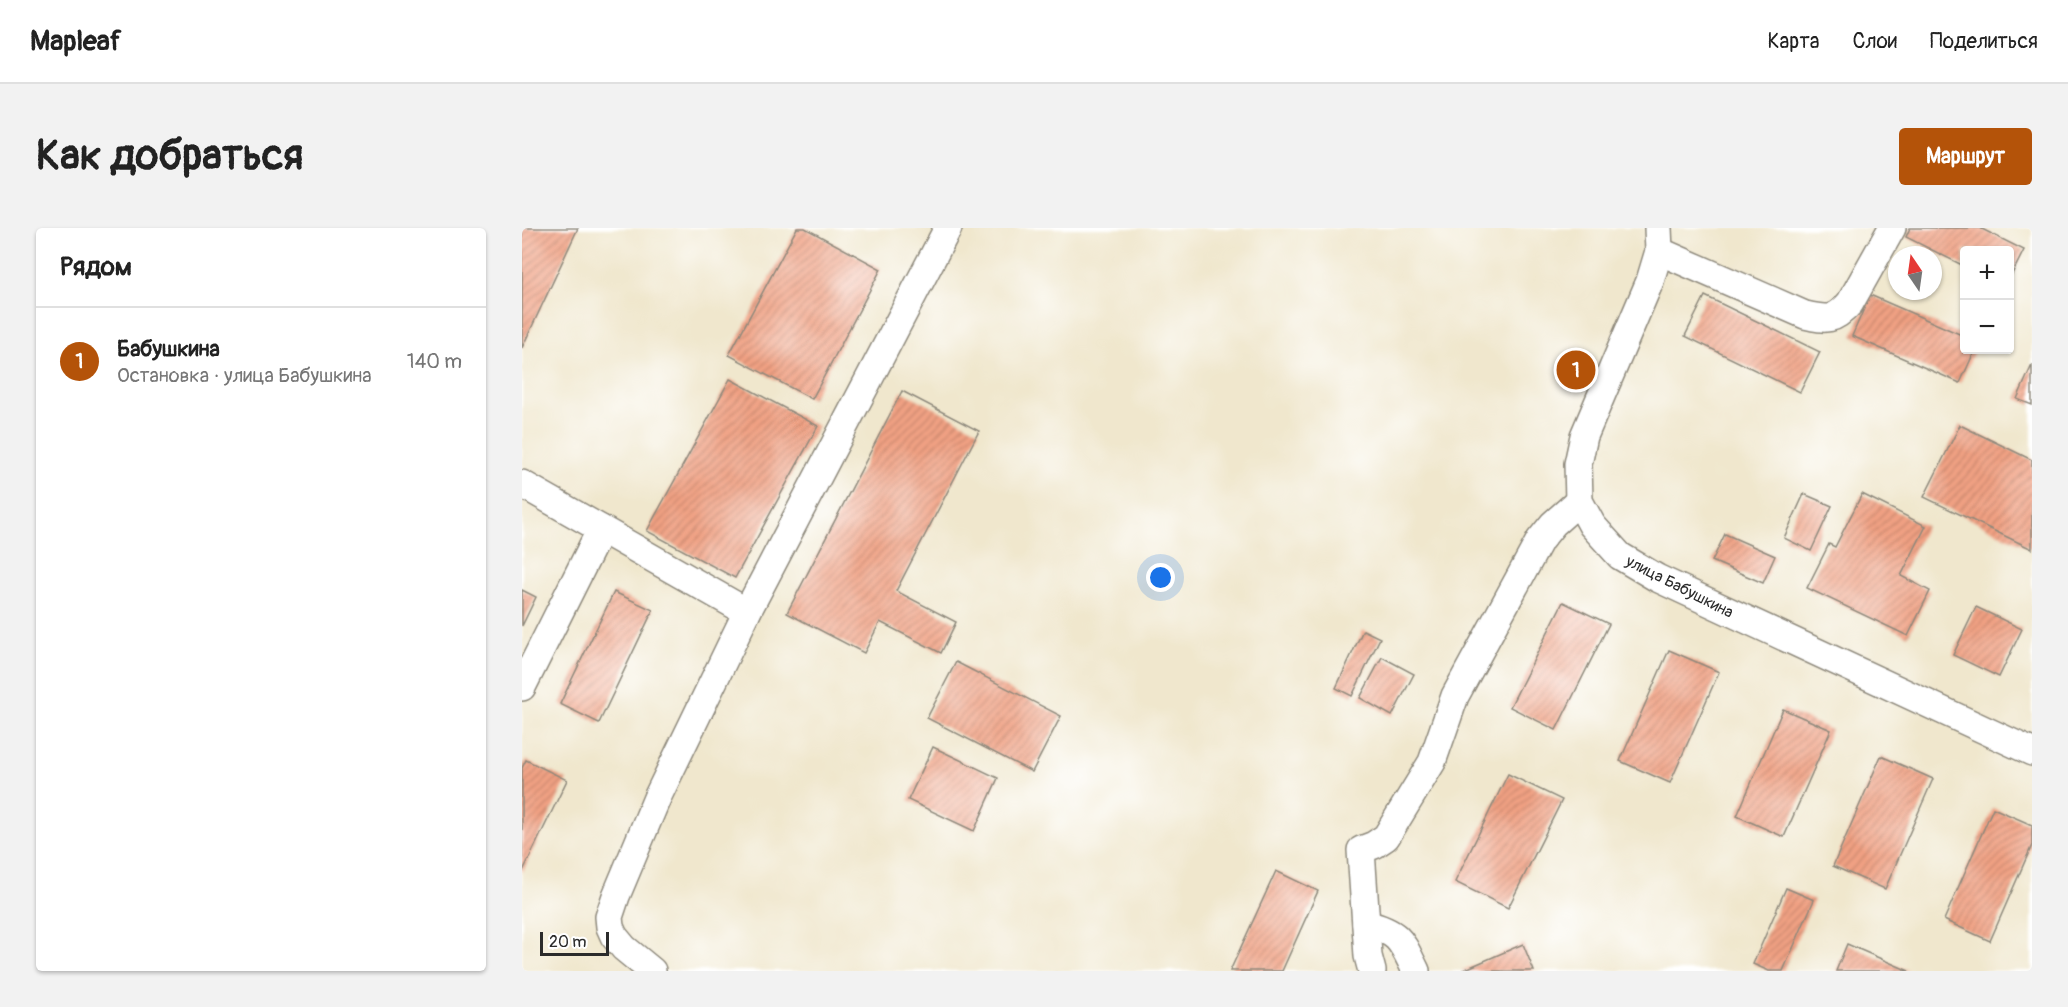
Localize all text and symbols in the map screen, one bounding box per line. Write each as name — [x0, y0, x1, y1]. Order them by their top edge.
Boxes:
text: Mapleaf — [30, 24, 121, 59]
text: Карта — [1767, 28, 1819, 55]
text: Слои — [1852, 28, 1897, 55]
text: Поделиться — [1930, 28, 2038, 55]
button: Маршрут — [1899, 128, 2032, 185]
text: Как добраться — [36, 130, 303, 182]
north arrow — [1888, 246, 1942, 300]
map controls — [1960, 246, 2014, 354]
button: + — [1960, 246, 2014, 300]
text: Рядом — [60, 251, 132, 283]
button: − — [1960, 300, 2014, 354]
text: Бабушкина — [117, 335, 220, 363]
pin: 1 — [1556, 348, 1596, 392]
text: 1 — [76, 349, 83, 374]
text: 140 m — [407, 349, 462, 374]
text: Остановка · улица Бабушкина — [117, 363, 372, 388]
street label: улица Бабушкина — [1622, 551, 1737, 623]
your location — [1146, 563, 1175, 592]
scale bar — [540, 929, 609, 956]
text: 20 m — [549, 932, 587, 952]

